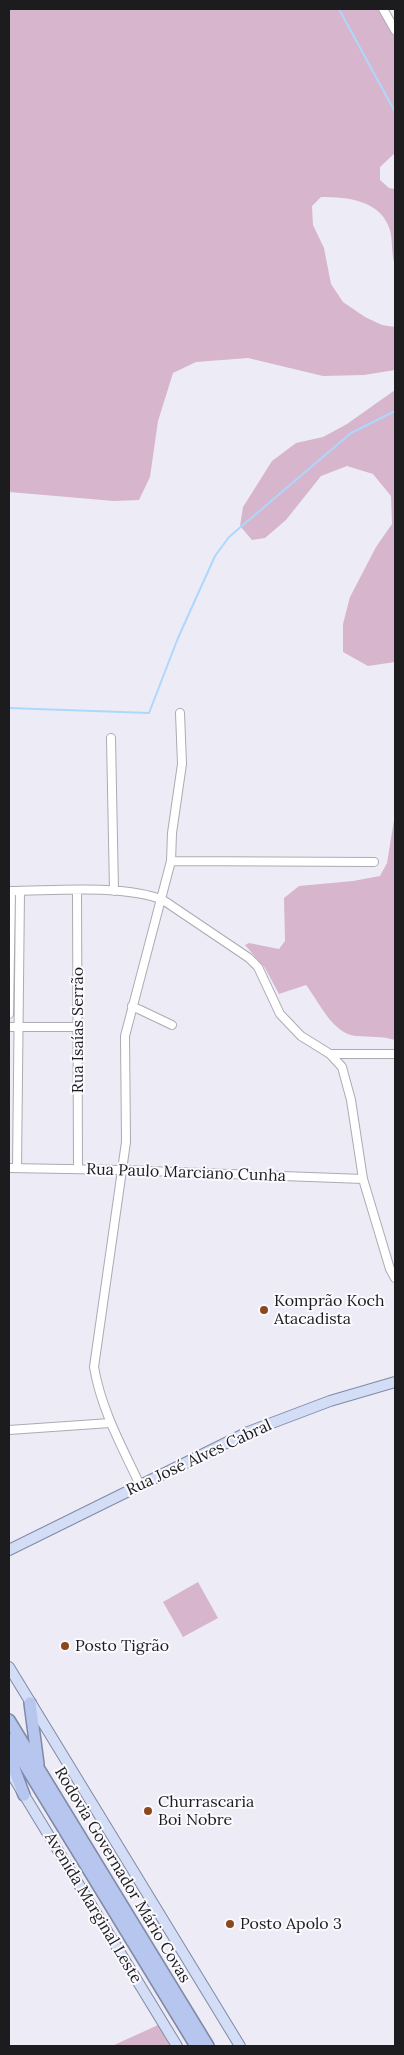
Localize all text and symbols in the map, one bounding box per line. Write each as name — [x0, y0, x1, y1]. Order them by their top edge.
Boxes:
street label: Rua Isaías Serrão — [68, 967, 88, 1093]
street label: Rua Paulo Marciano Cunha — [86, 1160, 286, 1186]
place label: Komprão Koch Atacadista — [274, 1291, 385, 1329]
marker: Komprão Koch Atacadista — [258, 1304, 270, 1316]
street label: Rua José Alves Cabral — [123, 1416, 275, 1500]
place label: Posto Tigrão — [75, 1636, 169, 1656]
marker: Posto Tigrão — [59, 1640, 71, 1652]
street label: Rodovia Governador Mário Covas — [50, 1764, 194, 1986]
place label: Churrascaria Boi Nobre — [158, 1792, 254, 1830]
marker: Churrascaria Boi Nobre — [142, 1805, 154, 1817]
street label: Avenida Marginal Leste — [40, 1829, 146, 1987]
place label: Posto Apolo 3 — [240, 1914, 342, 1934]
marker: Posto Apolo 3 — [224, 1918, 236, 1930]

